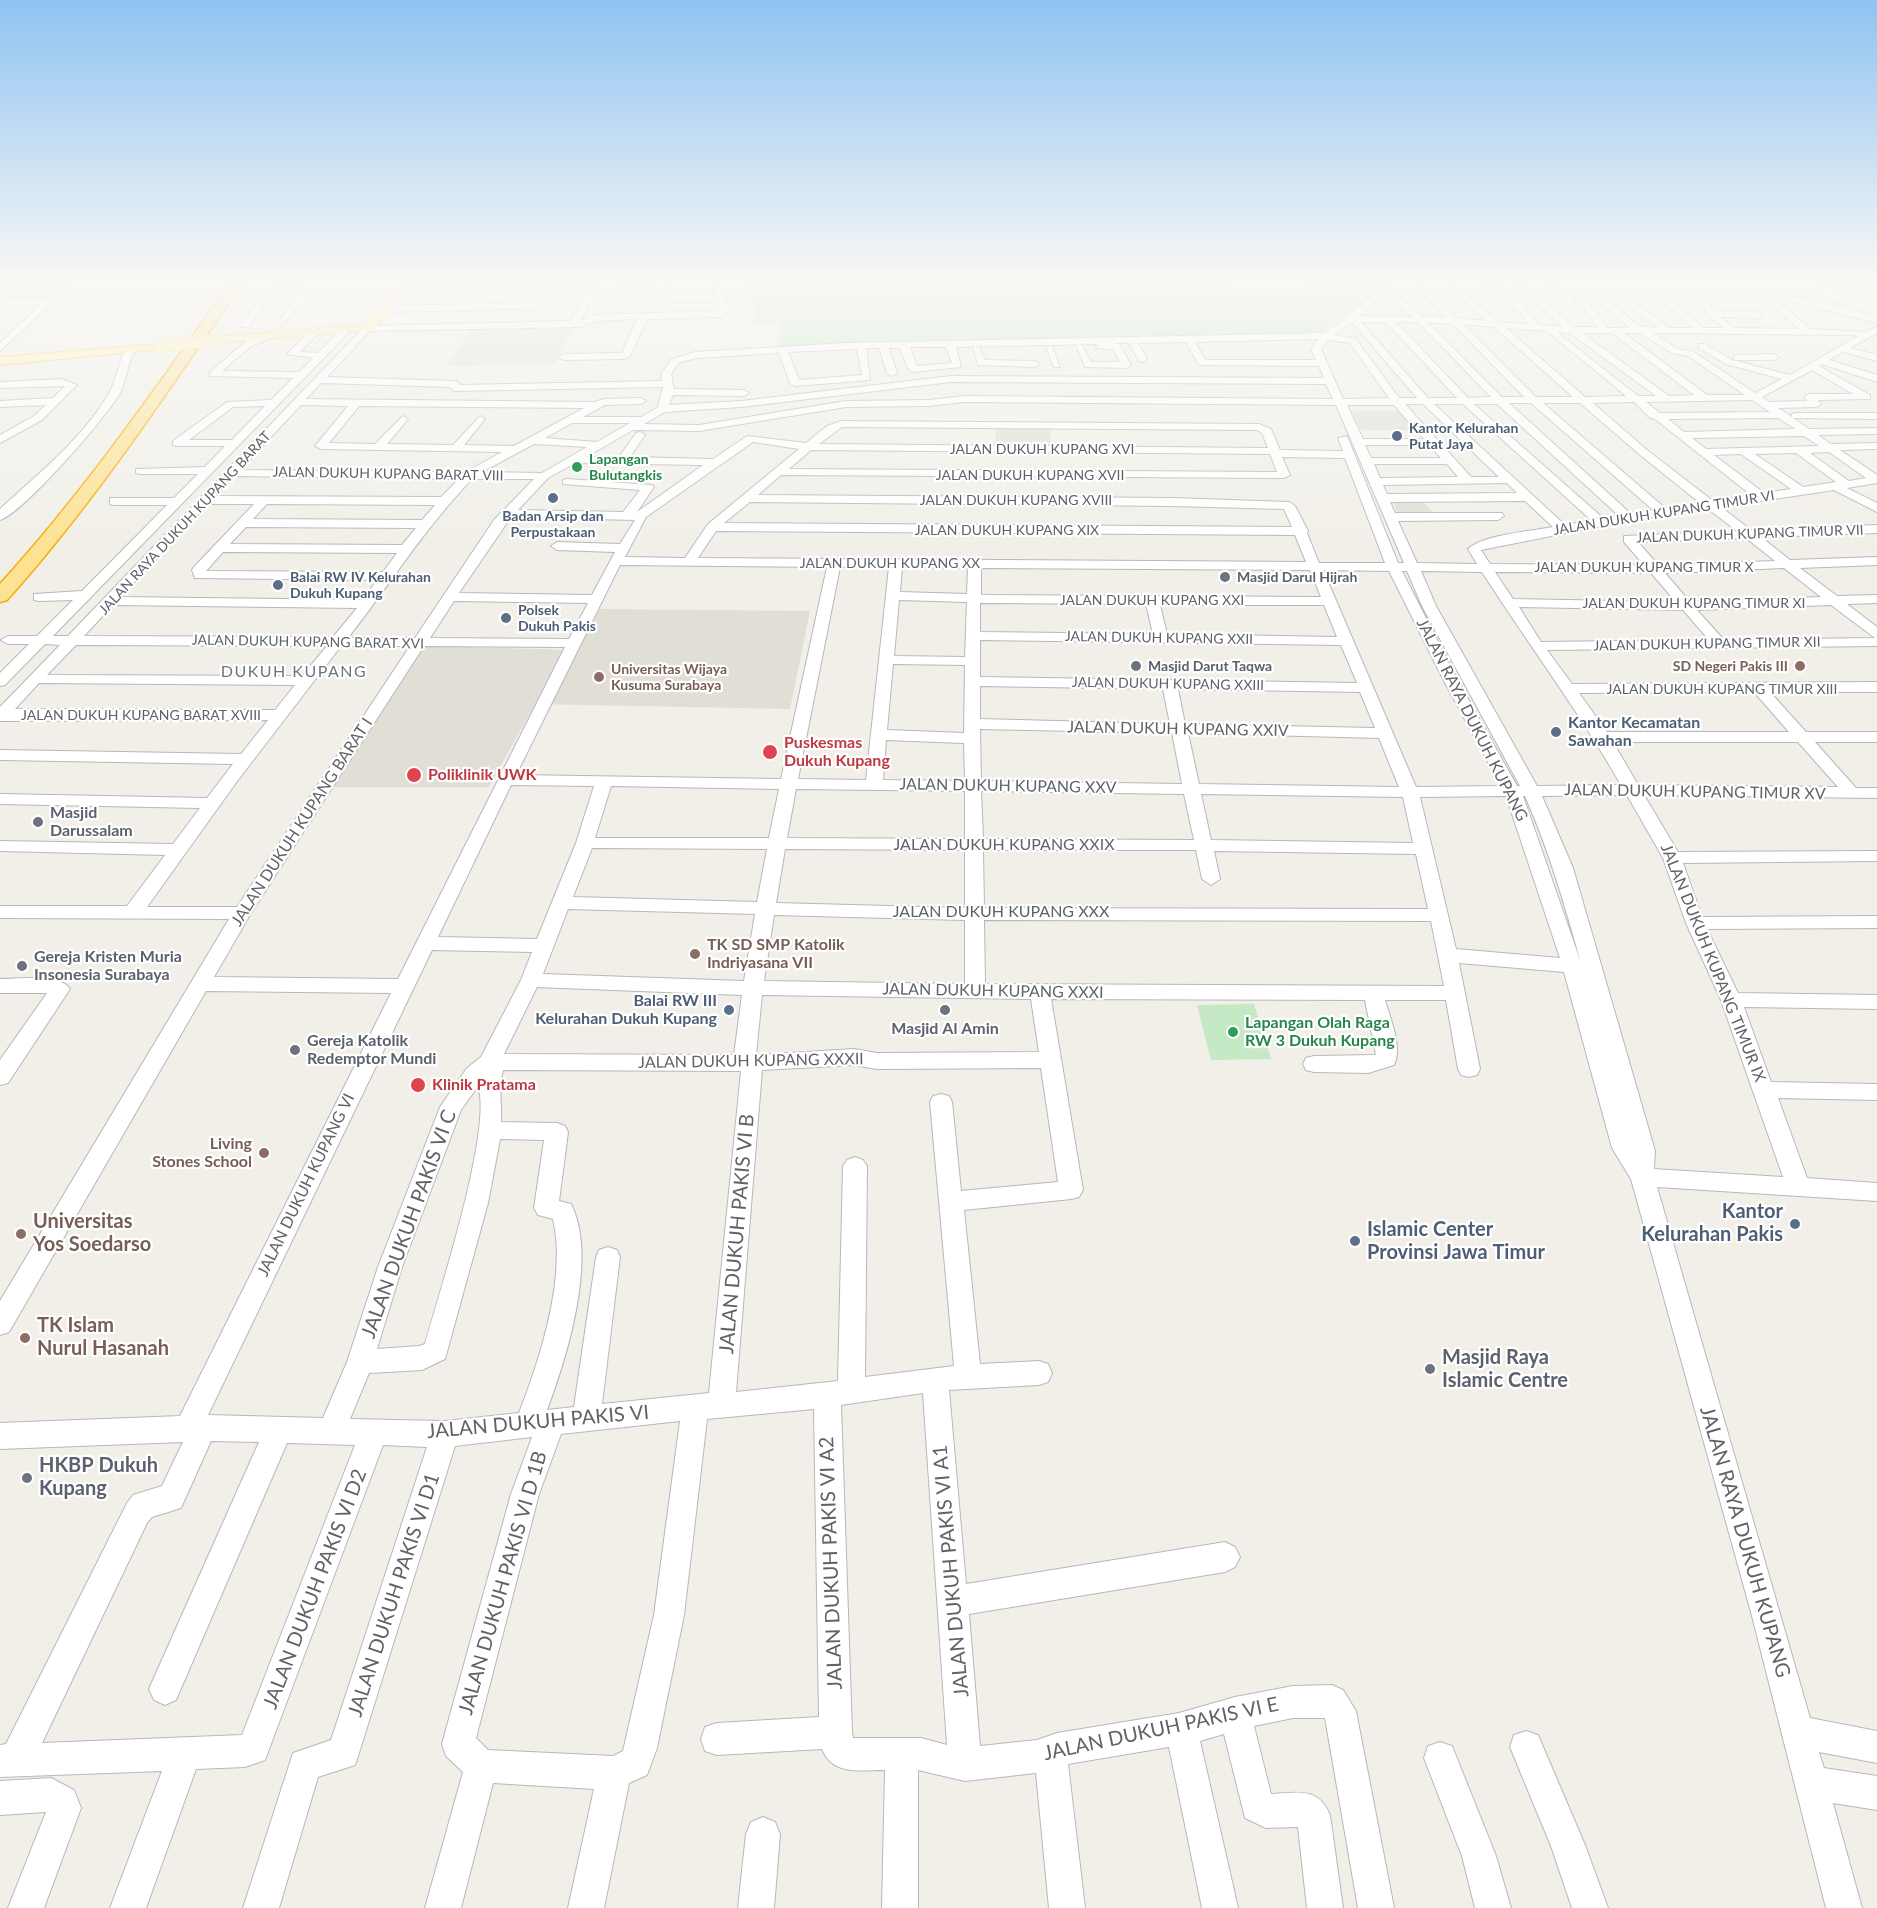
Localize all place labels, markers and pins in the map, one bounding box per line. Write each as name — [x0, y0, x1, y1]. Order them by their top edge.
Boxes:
place label: Kantor Kelurahan Putat Jaya — [1409, 420, 1518, 452]
marker: Kantor Kelurahan Putat Jaya — [1390, 429, 1404, 443]
place label: Lapangan Bulutangkis — [589, 451, 662, 484]
marker: Lapangan Bulutangkis — [570, 460, 584, 474]
marker: Badan Arsip dan Perpustakaan — [546, 491, 560, 505]
place label: Badan Arsip dan Perpustakaan — [502, 508, 604, 540]
place label: Balai RW IV Kelurahan Dukuh Kupang — [290, 569, 431, 602]
place label: Masjid Darul Hijrah — [1237, 569, 1357, 585]
marker: Masjid Darul Hijrah — [1218, 570, 1232, 584]
marker: Balai RW IV Kelurahan Dukuh Kupang — [271, 578, 285, 592]
place label: Polsek Dukuh Pakis — [518, 602, 596, 634]
marker: Polsek Dukuh Pakis — [499, 611, 513, 625]
place label: Masjid Darut Taqwa — [1148, 658, 1272, 674]
place label: SD Negeri Pakis III — [1673, 658, 1788, 674]
marker: Masjid Darut Taqwa — [1129, 659, 1143, 673]
marker: SD Negeri Pakis III — [1793, 659, 1807, 673]
place label: Universitas Wijaya Kusuma Surabaya — [611, 661, 727, 694]
marker: Universitas Wijaya Kusuma Surabaya — [592, 670, 606, 684]
place label: Kantor Kecamatan Sawahan — [1568, 713, 1700, 751]
marker: Kantor Kecamatan Sawahan — [1549, 725, 1563, 739]
place label: Puskesmas Dukuh Kupang — [784, 733, 890, 771]
marker: Puskesmas Dukuh Kupang — [761, 743, 779, 761]
place label: Poliklinik UWK — [428, 765, 537, 785]
marker: Poliklinik UWK — [405, 766, 423, 784]
place label: Masjid Darussalam — [50, 803, 133, 841]
marker: Masjid Darussalam — [31, 815, 45, 829]
place label: TK SD SMP Katolik Indriyasana VII — [707, 935, 845, 973]
place label: Gereja Kristen Muria Insonesia Surabaya — [34, 947, 182, 985]
marker: TK SD SMP Katolik Indriyasana VII — [688, 947, 702, 961]
marker: Gereja Kristen Muria Insonesia Surabaya — [15, 959, 29, 973]
place label: Balai RW III Kelurahan Dukuh Kupang — [535, 991, 717, 1029]
marker: Balai RW III Kelurahan Dukuh Kupang — [722, 1003, 736, 1017]
marker: Masjid Al Amin — [938, 1003, 952, 1017]
place label: Lapangan Olah Raga RW 3 Dukuh Kupang — [1245, 1013, 1395, 1051]
place label: Masjid Al Amin — [891, 1019, 999, 1039]
marker: Lapangan Olah Raga RW 3 Dukuh Kupang — [1226, 1025, 1240, 1039]
place label: Gereja Katolik Redemptor Mundi — [307, 1031, 436, 1069]
marker: Gereja Katolik Redemptor Mundi — [288, 1043, 302, 1057]
place label: Klinik Pratama — [432, 1075, 536, 1095]
marker: Klinik Pratama — [409, 1076, 427, 1094]
place label: Living Stones School — [152, 1134, 252, 1172]
marker: Living Stones School — [257, 1146, 271, 1160]
place label: Kantor Kelurahan Pakis — [1641, 1200, 1783, 1247]
place label: Universitas Yos Soedarso — [33, 1210, 151, 1257]
marker: Kantor Kelurahan Pakis — [1788, 1217, 1802, 1231]
place label: Islamic Center Provinsi Jawa Timur — [1367, 1218, 1545, 1265]
marker: Universitas Yos Soedarso — [14, 1227, 28, 1241]
marker: Islamic Center Provinsi Jawa Timur — [1348, 1234, 1362, 1248]
place label: TK Islam Nurul Hasanah — [37, 1314, 169, 1361]
marker: TK Islam Nurul Hasanah — [18, 1331, 32, 1345]
place label: Masjid Raya Islamic Centre — [1442, 1346, 1568, 1393]
marker: Masjid Raya Islamic Centre — [1423, 1362, 1437, 1376]
place label: HKBP Dukuh Kupang — [39, 1454, 158, 1501]
marker: HKBP Dukuh Kupang — [20, 1471, 34, 1485]

